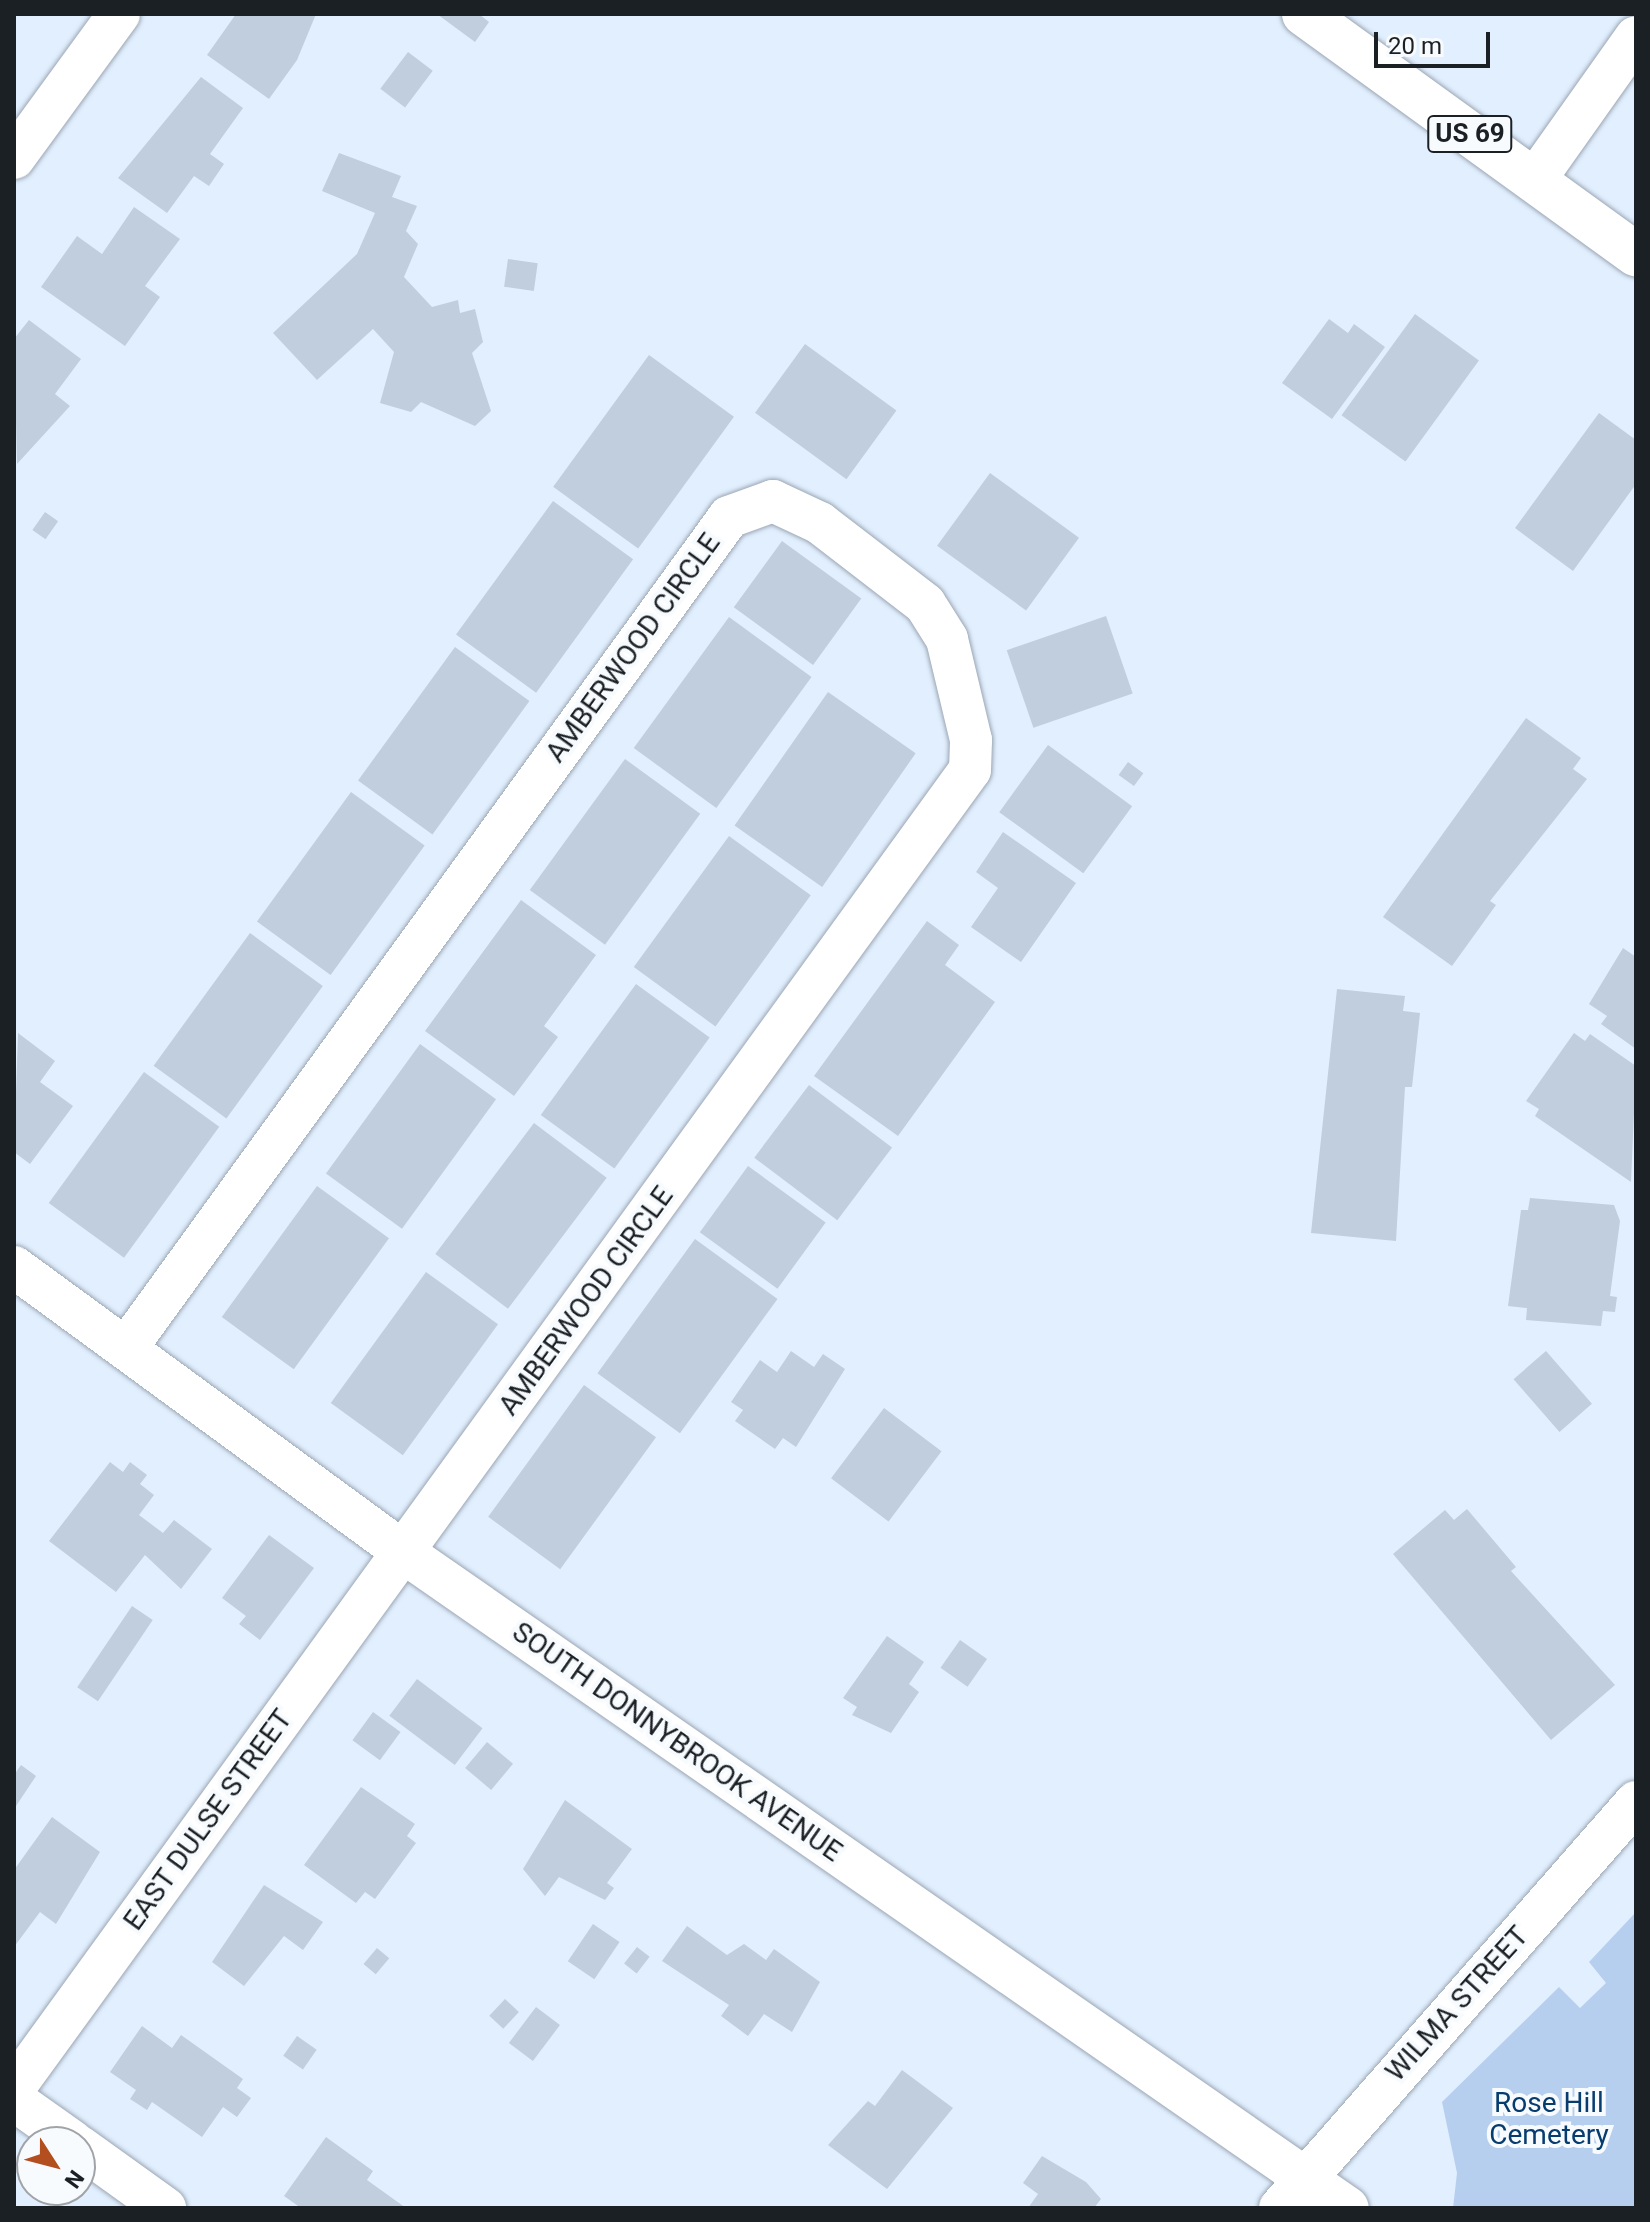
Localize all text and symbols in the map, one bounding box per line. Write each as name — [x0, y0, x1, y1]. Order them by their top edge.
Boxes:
scale bar — [1378, 16, 1494, 66]
text: 20 m — [1388, 32, 1442, 60]
road number: US 69 — [1426, 112, 1514, 156]
street label: AMBERWOOD CIRCLE — [539, 527, 727, 769]
street label: AMBERWOOD CIRCLE — [492, 1180, 680, 1422]
street label: SOUTH DONNYBROOK AVENUE — [506, 1615, 848, 1869]
street label: EAST DULSE STREET — [117, 1703, 299, 1937]
street label: WILMA STREET — [1379, 1920, 1535, 2088]
park label: Rose Hill Cemetery — [1489, 2086, 1609, 2152]
north arrow — [16, 2126, 96, 2206]
text: N — [60, 2166, 89, 2193]

